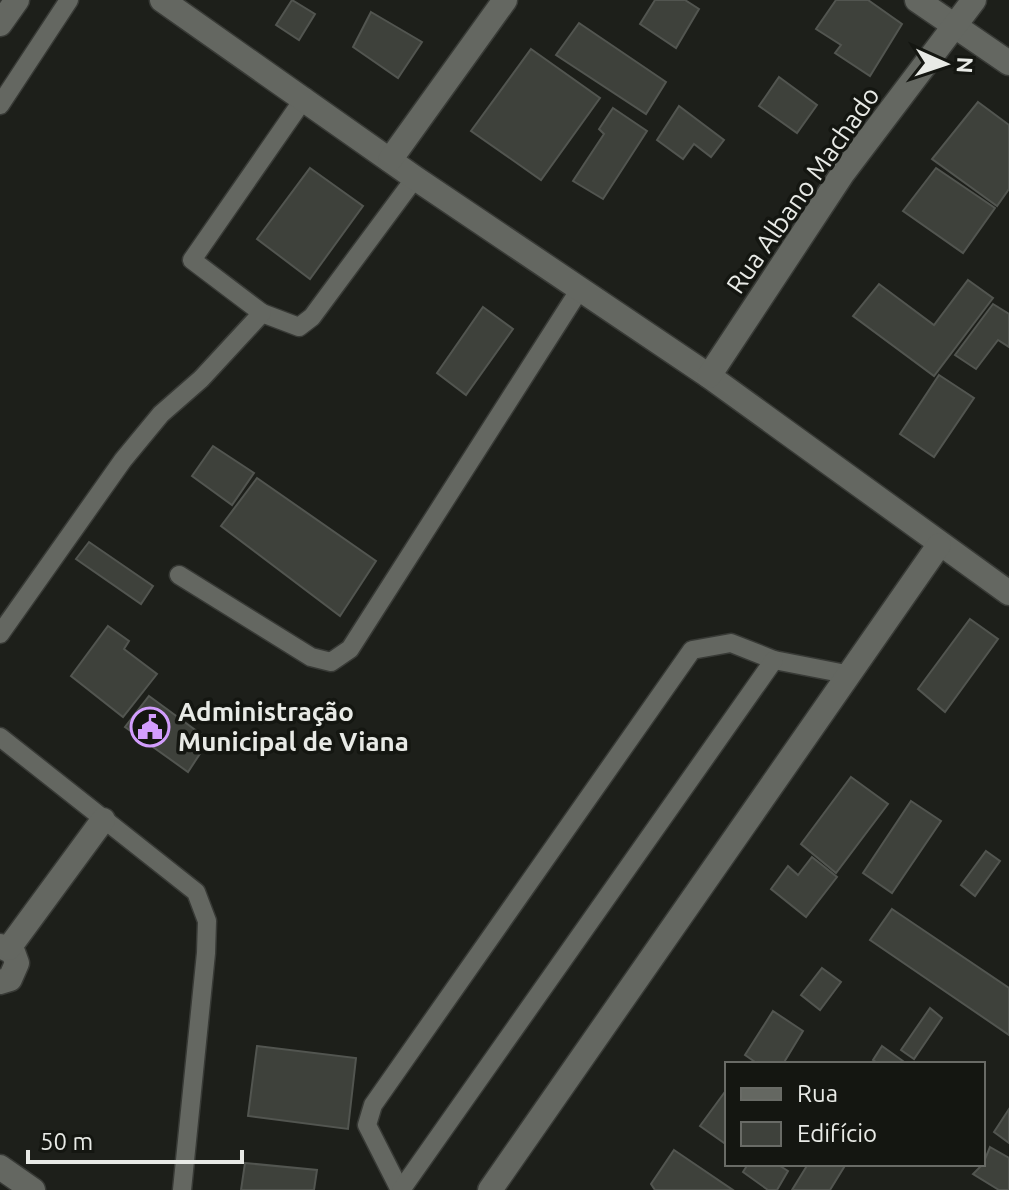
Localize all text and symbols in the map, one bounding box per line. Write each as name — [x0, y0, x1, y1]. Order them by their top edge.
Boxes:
north arrow — [905, 24, 985, 104]
text: N — [953, 56, 978, 74]
street label: Rua Albano Machado — [720, 81, 885, 299]
place label: Administração Municipal de Viana — [178, 697, 409, 756]
public building icon: Administração Municipal de Viana — [129, 706, 171, 748]
legend — [725, 1062, 985, 1166]
text: Rua — [797, 1080, 838, 1107]
scale bar — [28, 1114, 242, 1164]
text: Edifício — [797, 1120, 877, 1147]
text: 50 m — [40, 1128, 93, 1155]

